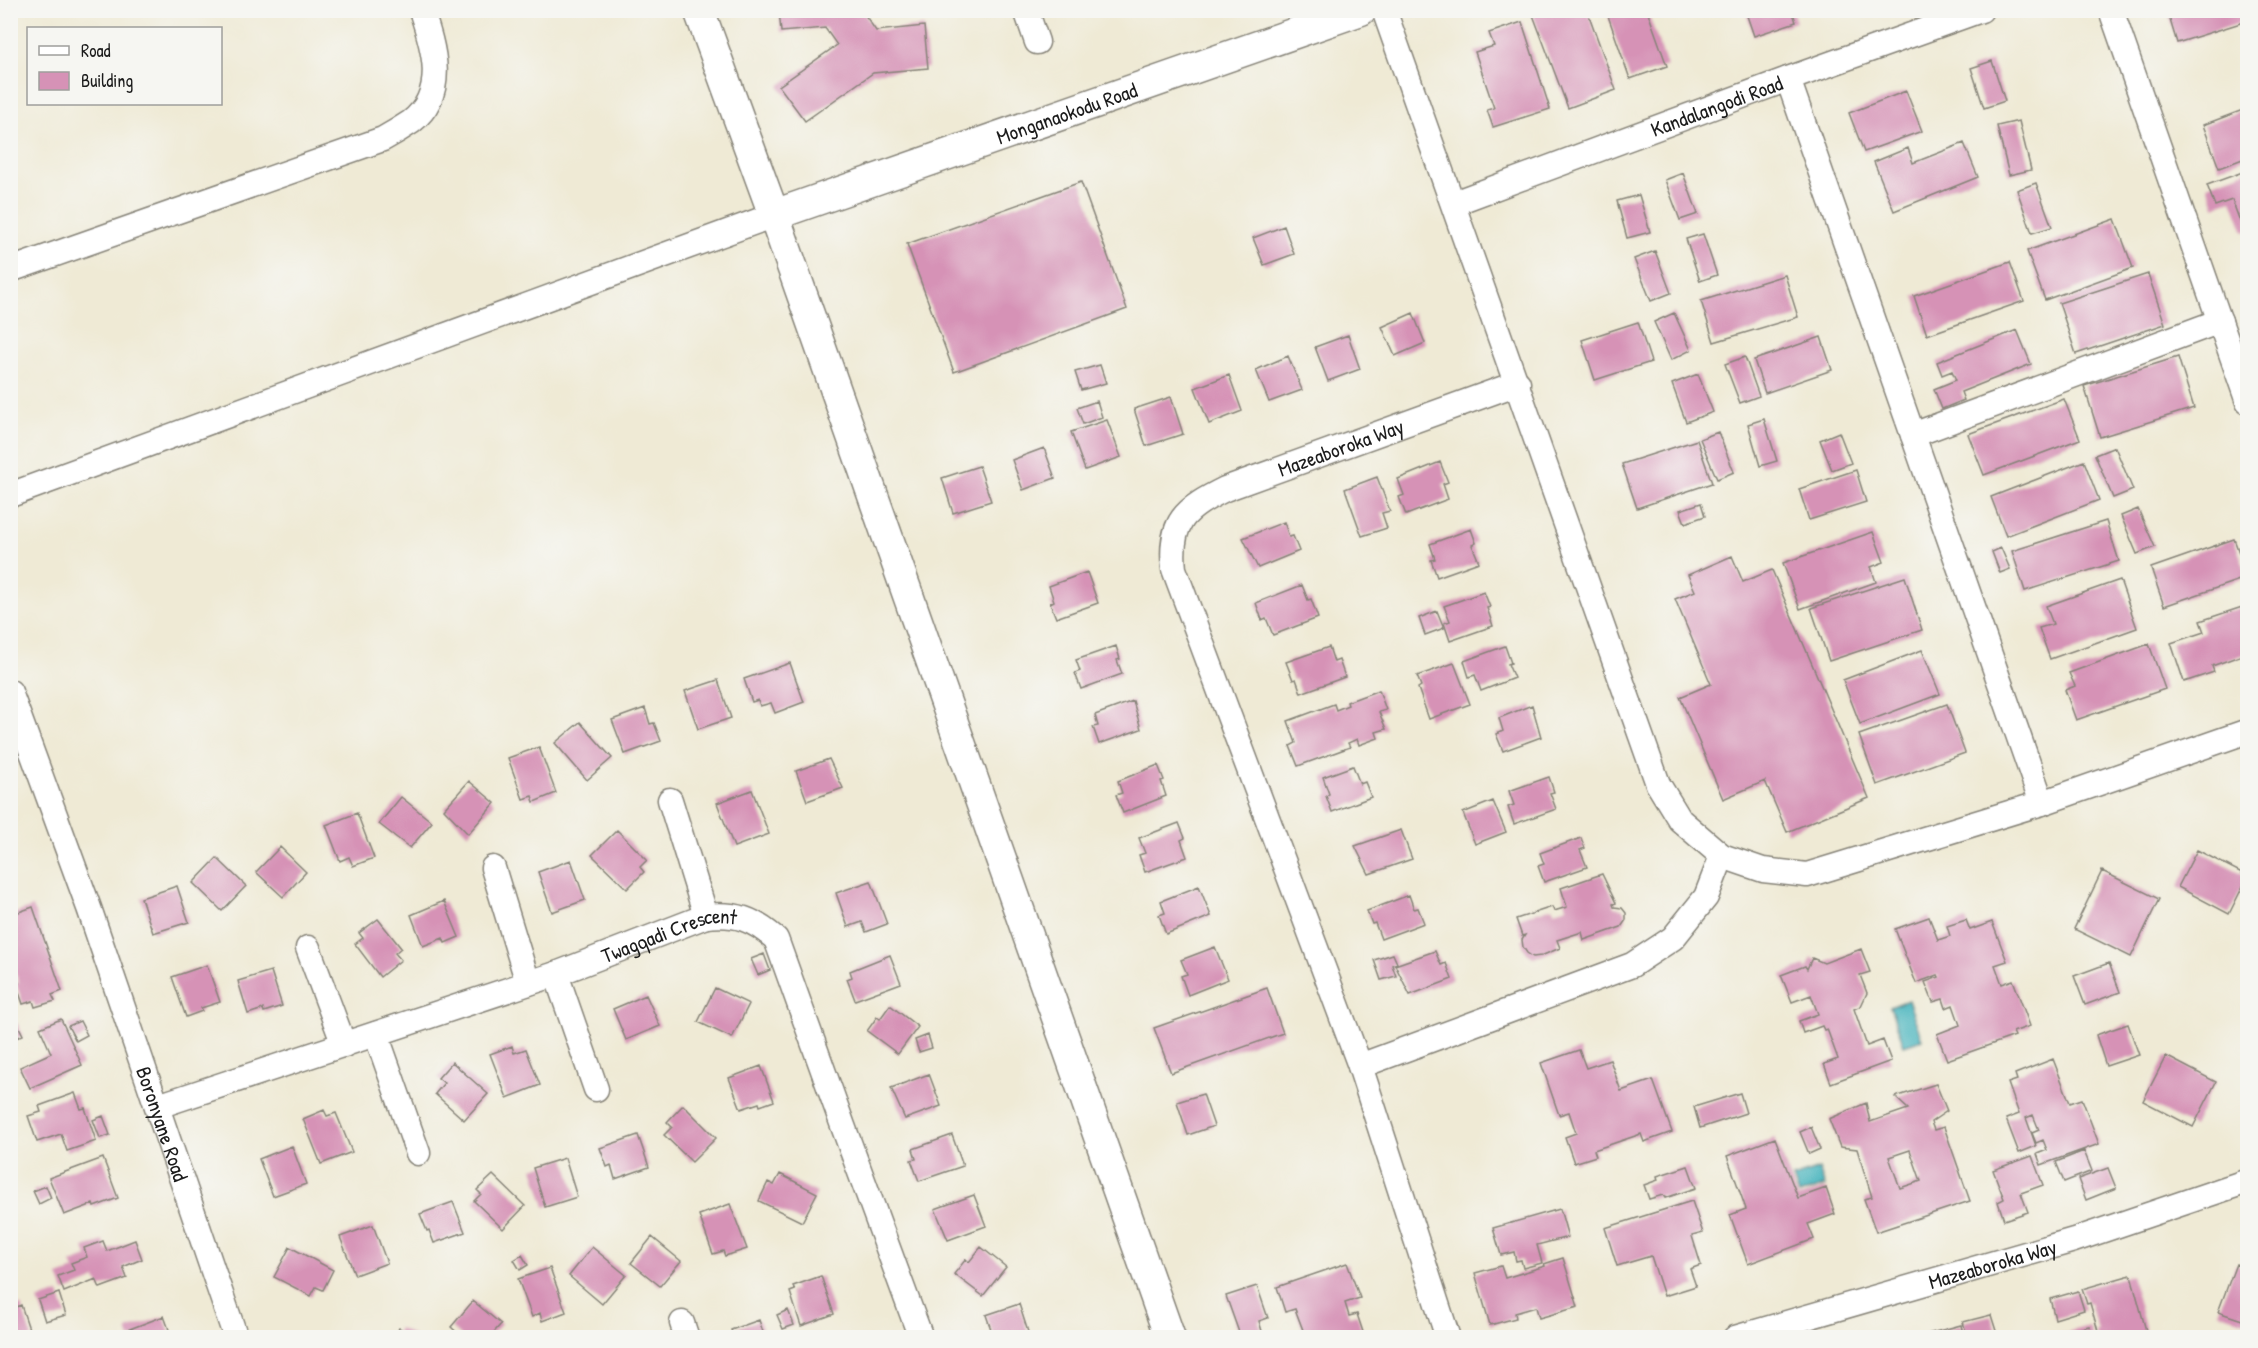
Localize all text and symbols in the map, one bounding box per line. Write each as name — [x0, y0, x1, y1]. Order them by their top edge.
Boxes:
legend — [27, 27, 222, 105]
text: Road — [81, 38, 111, 63]
text: Building — [81, 68, 133, 93]
street label: Kandalangodi Road — [1647, 68, 1786, 143]
street label: Monganaokodu Road — [992, 75, 1141, 151]
street label: Mazeaboroka Way — [1274, 411, 1408, 483]
street label: Twagqadi Crescent — [597, 901, 740, 970]
street label: Boronyane Road — [130, 1063, 196, 1185]
street label: Mazeaboroka Way — [1925, 1231, 2060, 1296]

